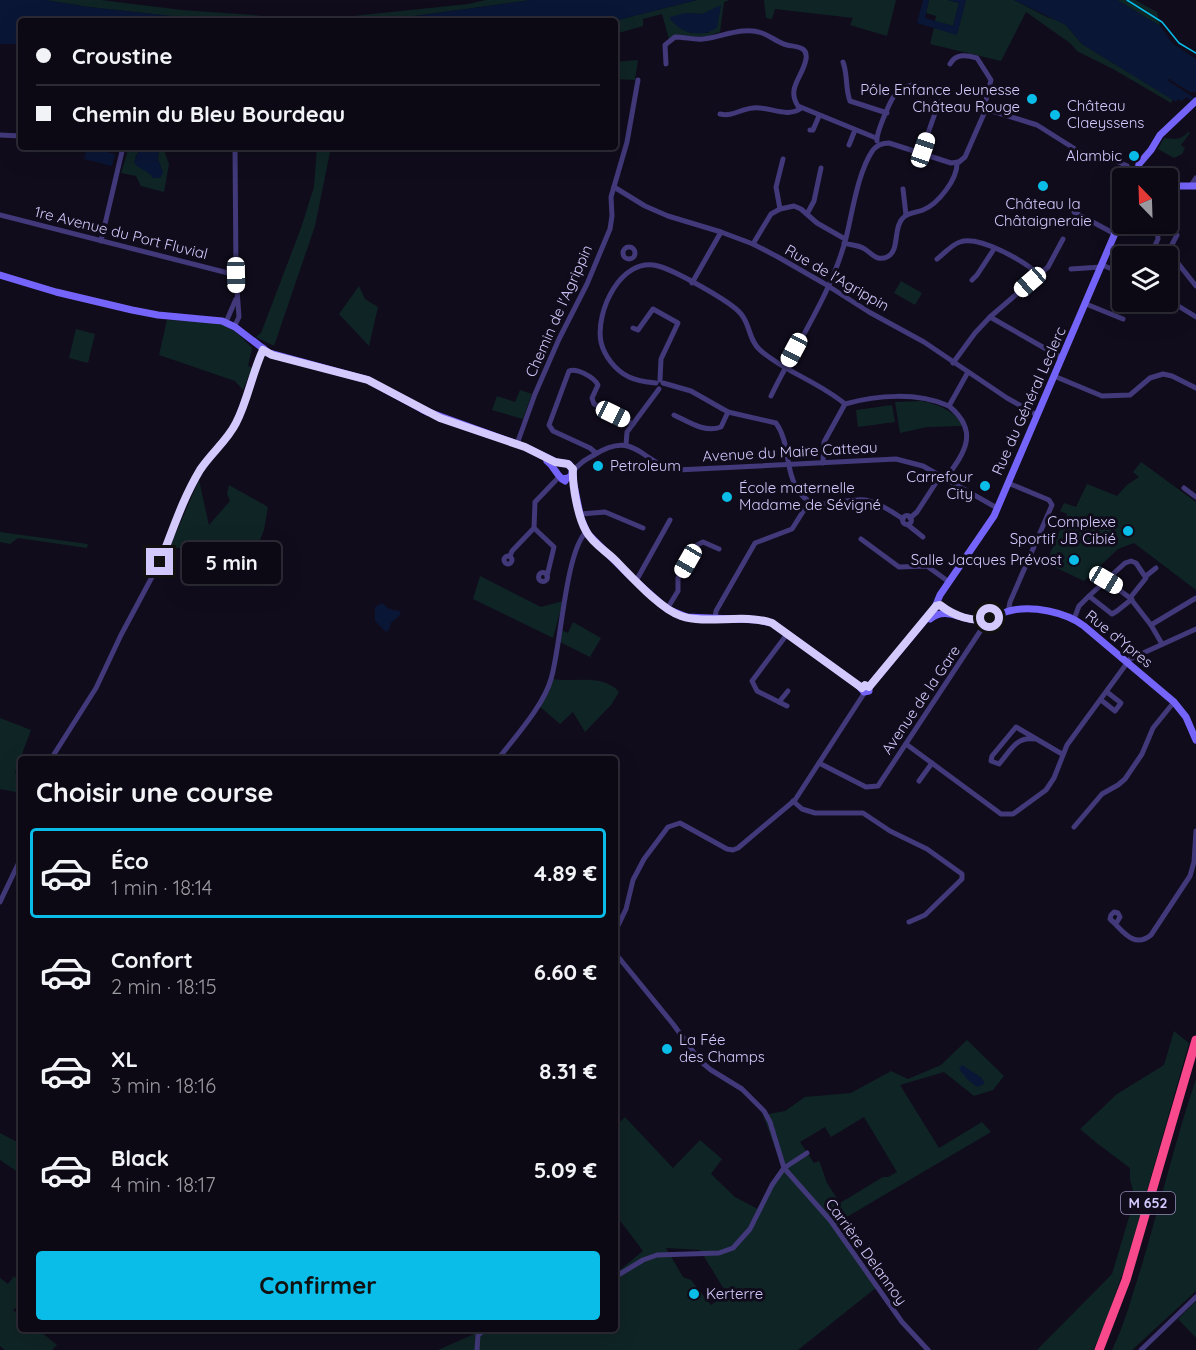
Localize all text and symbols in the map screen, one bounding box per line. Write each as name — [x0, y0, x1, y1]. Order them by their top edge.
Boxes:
text: Croustine — [72, 42, 172, 70]
place label: Pôle Enfance Jeunesse Château Rouge — [860, 80, 1020, 116]
marker: Pôle Enfance Jeunesse Château Rouge — [1025, 92, 1039, 106]
place label: Château Claeyssens — [1067, 96, 1144, 132]
text: Chemin du Bleu Bourdeau — [72, 100, 345, 128]
marker: Château Claeyssens — [1048, 108, 1062, 122]
car — [909, 130, 937, 170]
place label: Alambic — [1066, 146, 1122, 165]
marker: Alambic — [1127, 149, 1141, 163]
north arrow — [1112, 168, 1178, 234]
map controls — [1112, 168, 1178, 312]
marker: Château la Châtaigneraie — [1036, 179, 1050, 193]
place label: Château la Châtaigneraie — [994, 194, 1092, 230]
street label: 1re Avenue du Port Fluvial — [33, 202, 210, 263]
street label: Rue de l'Agrippin — [782, 240, 893, 315]
street label: Chemin de l'Agrippin — [521, 242, 596, 380]
button: layers — [1112, 246, 1178, 312]
car — [227, 257, 245, 293]
car — [1011, 263, 1049, 301]
street label: Rue du Général Leclerc — [987, 323, 1070, 478]
car — [778, 330, 810, 370]
car — [593, 398, 633, 430]
street label: Avenue du Maire Catteau — [702, 437, 878, 466]
place label: Petroleum — [610, 456, 681, 475]
marker: Petroleum — [591, 459, 605, 473]
place label: Carrefour City — [906, 467, 973, 503]
place label: École maternelle Madame de Sévigné — [739, 478, 881, 514]
marker: Carrefour City — [978, 479, 992, 493]
marker: École maternelle Madame de Sévigné — [720, 490, 734, 504]
place label: Complexe Sportif JB Cibié — [1010, 512, 1116, 548]
marker: Complexe Sportif JB Cibié — [1121, 524, 1135, 538]
callout: 5 min — [181, 541, 280, 583]
car — [671, 541, 705, 581]
route end — [146, 548, 173, 575]
text: 5 min — [205, 550, 258, 575]
place label: Salle Jacques Prévost — [911, 550, 1062, 569]
marker: Salle Jacques Prévost — [1067, 553, 1081, 567]
car — [1086, 563, 1126, 597]
route start — [976, 604, 1003, 631]
street label: Rue d'Ypres — [1082, 606, 1157, 672]
street label: Avenue de la Gare — [877, 642, 964, 758]
text: Choisir une course — [36, 775, 273, 809]
icon: car — [39, 846, 93, 900]
text: Éco — [111, 847, 149, 875]
text: 4.89 € — [534, 859, 597, 887]
text: 1 min · 18:14 — [111, 875, 212, 900]
icon: car — [39, 945, 93, 999]
text: Confort — [111, 946, 193, 974]
text: 6.60 € — [534, 958, 597, 986]
text: 2 min · 18:15 — [111, 974, 217, 999]
place label: La Fée des Champs — [679, 1030, 765, 1066]
marker: La Fée des Champs — [660, 1042, 674, 1056]
icon: car — [39, 1044, 93, 1098]
text: XL — [111, 1045, 138, 1073]
text: 8.31 € — [539, 1057, 597, 1085]
text: 3 min · 18:16 — [111, 1073, 216, 1098]
icon: car — [39, 1143, 93, 1197]
text: Black — [111, 1144, 169, 1172]
text: 5.09 € — [534, 1156, 597, 1184]
text: 4 min · 18:17 — [111, 1172, 216, 1197]
road number: M 652 — [1121, 1192, 1175, 1214]
street label: Carrière Delannoy — [821, 1195, 911, 1309]
button: Confirmer — [36, 1251, 600, 1320]
place label: Kerterre — [706, 1284, 763, 1303]
marker: Kerterre — [687, 1287, 701, 1301]

